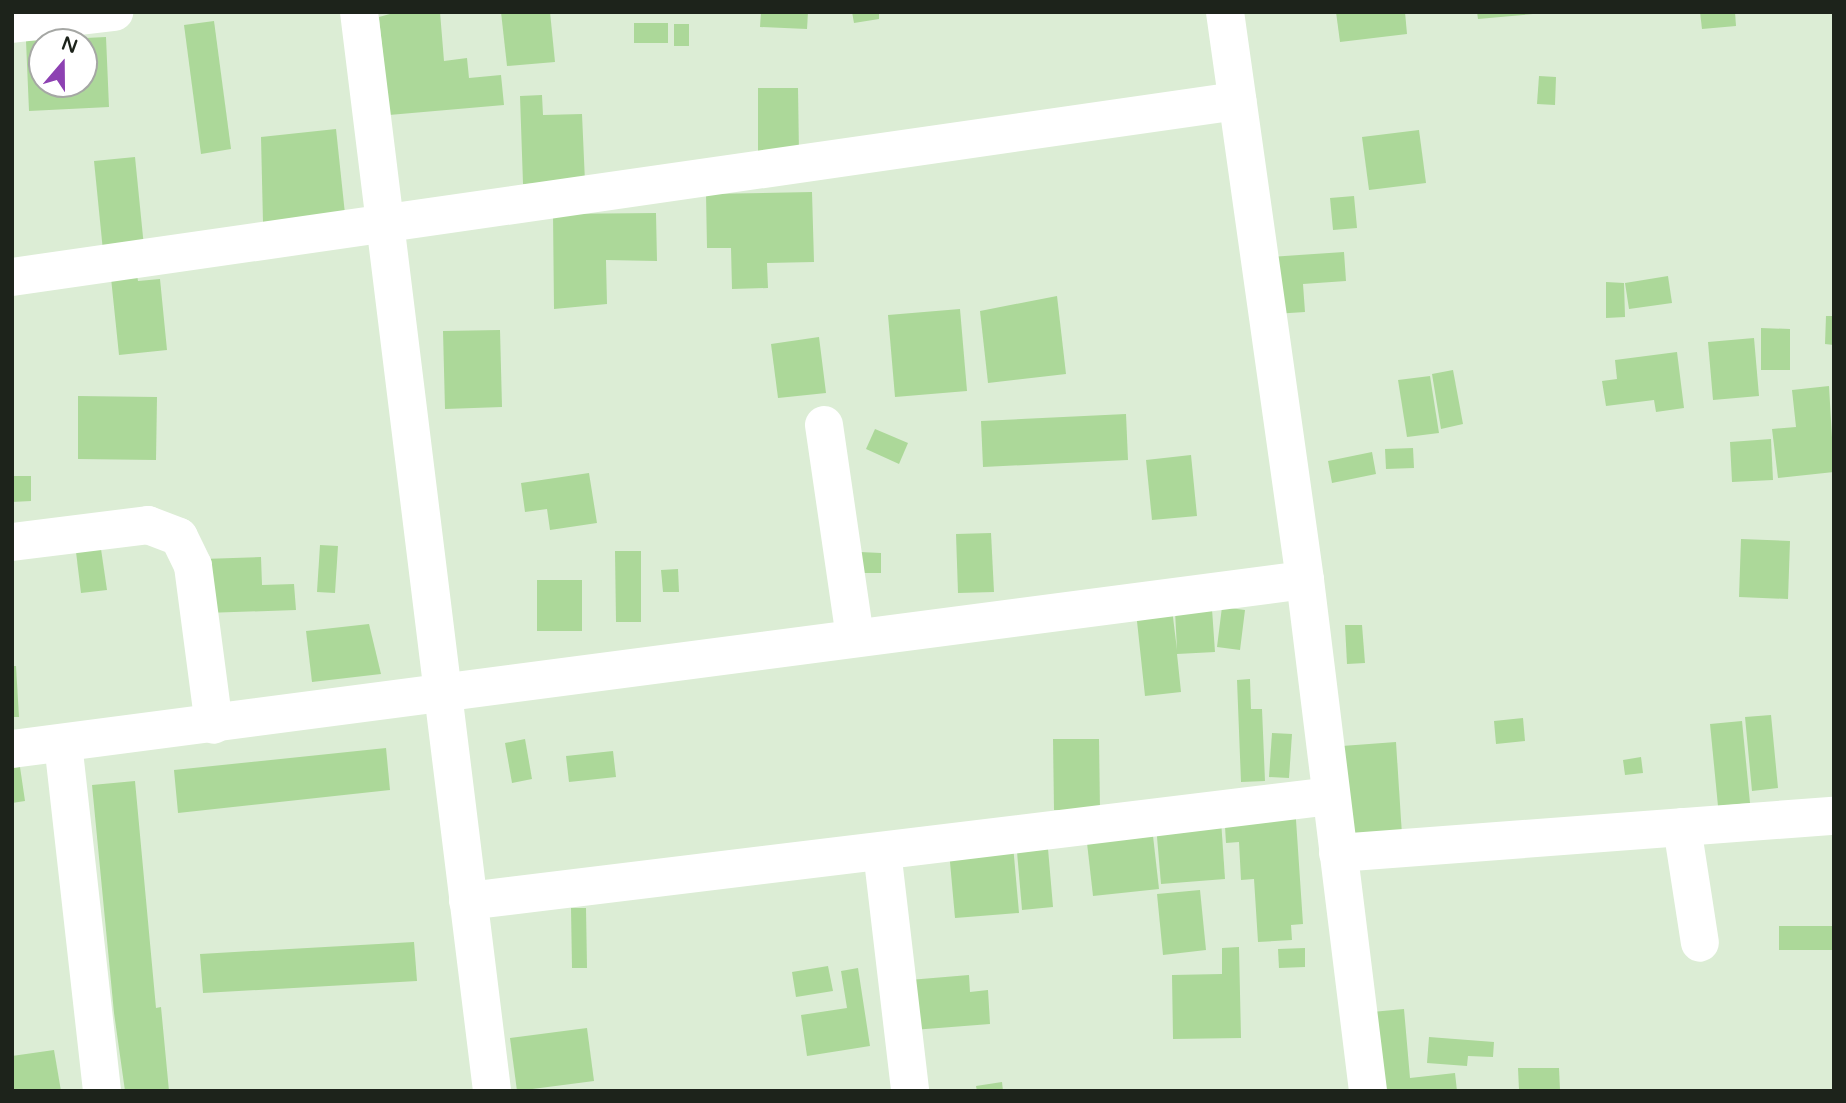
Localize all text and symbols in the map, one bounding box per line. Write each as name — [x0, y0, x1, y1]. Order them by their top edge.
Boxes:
north arrow — [28, 28, 98, 98]
text: N — [59, 32, 80, 58]

